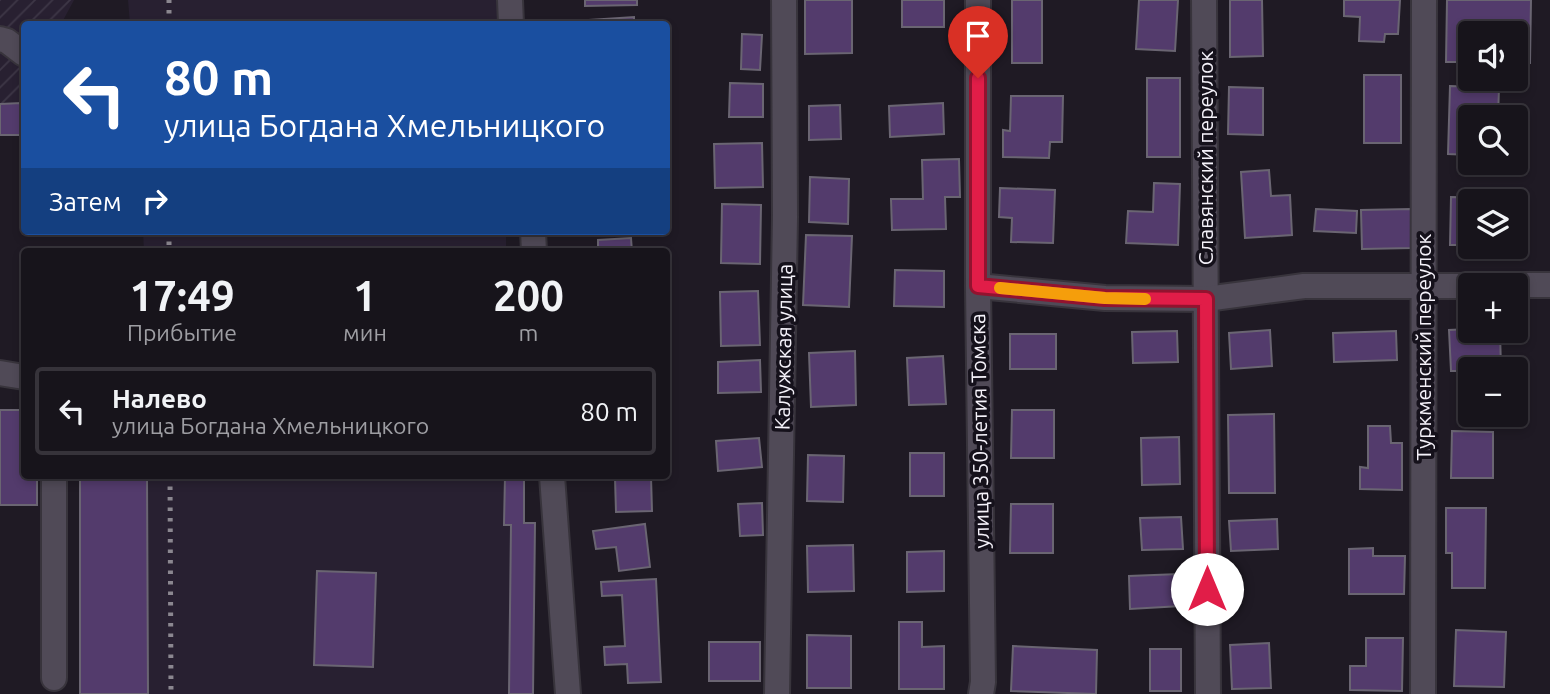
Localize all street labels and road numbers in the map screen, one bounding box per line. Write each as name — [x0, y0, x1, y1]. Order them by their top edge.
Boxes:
street label: Славянский переулок — [1193, 51, 1217, 265]
street label: Туркменский переулок — [1411, 233, 1435, 460]
street label: Калужская улица — [770, 264, 796, 430]
street label: улица 350-летия Томска — [965, 313, 993, 549]

